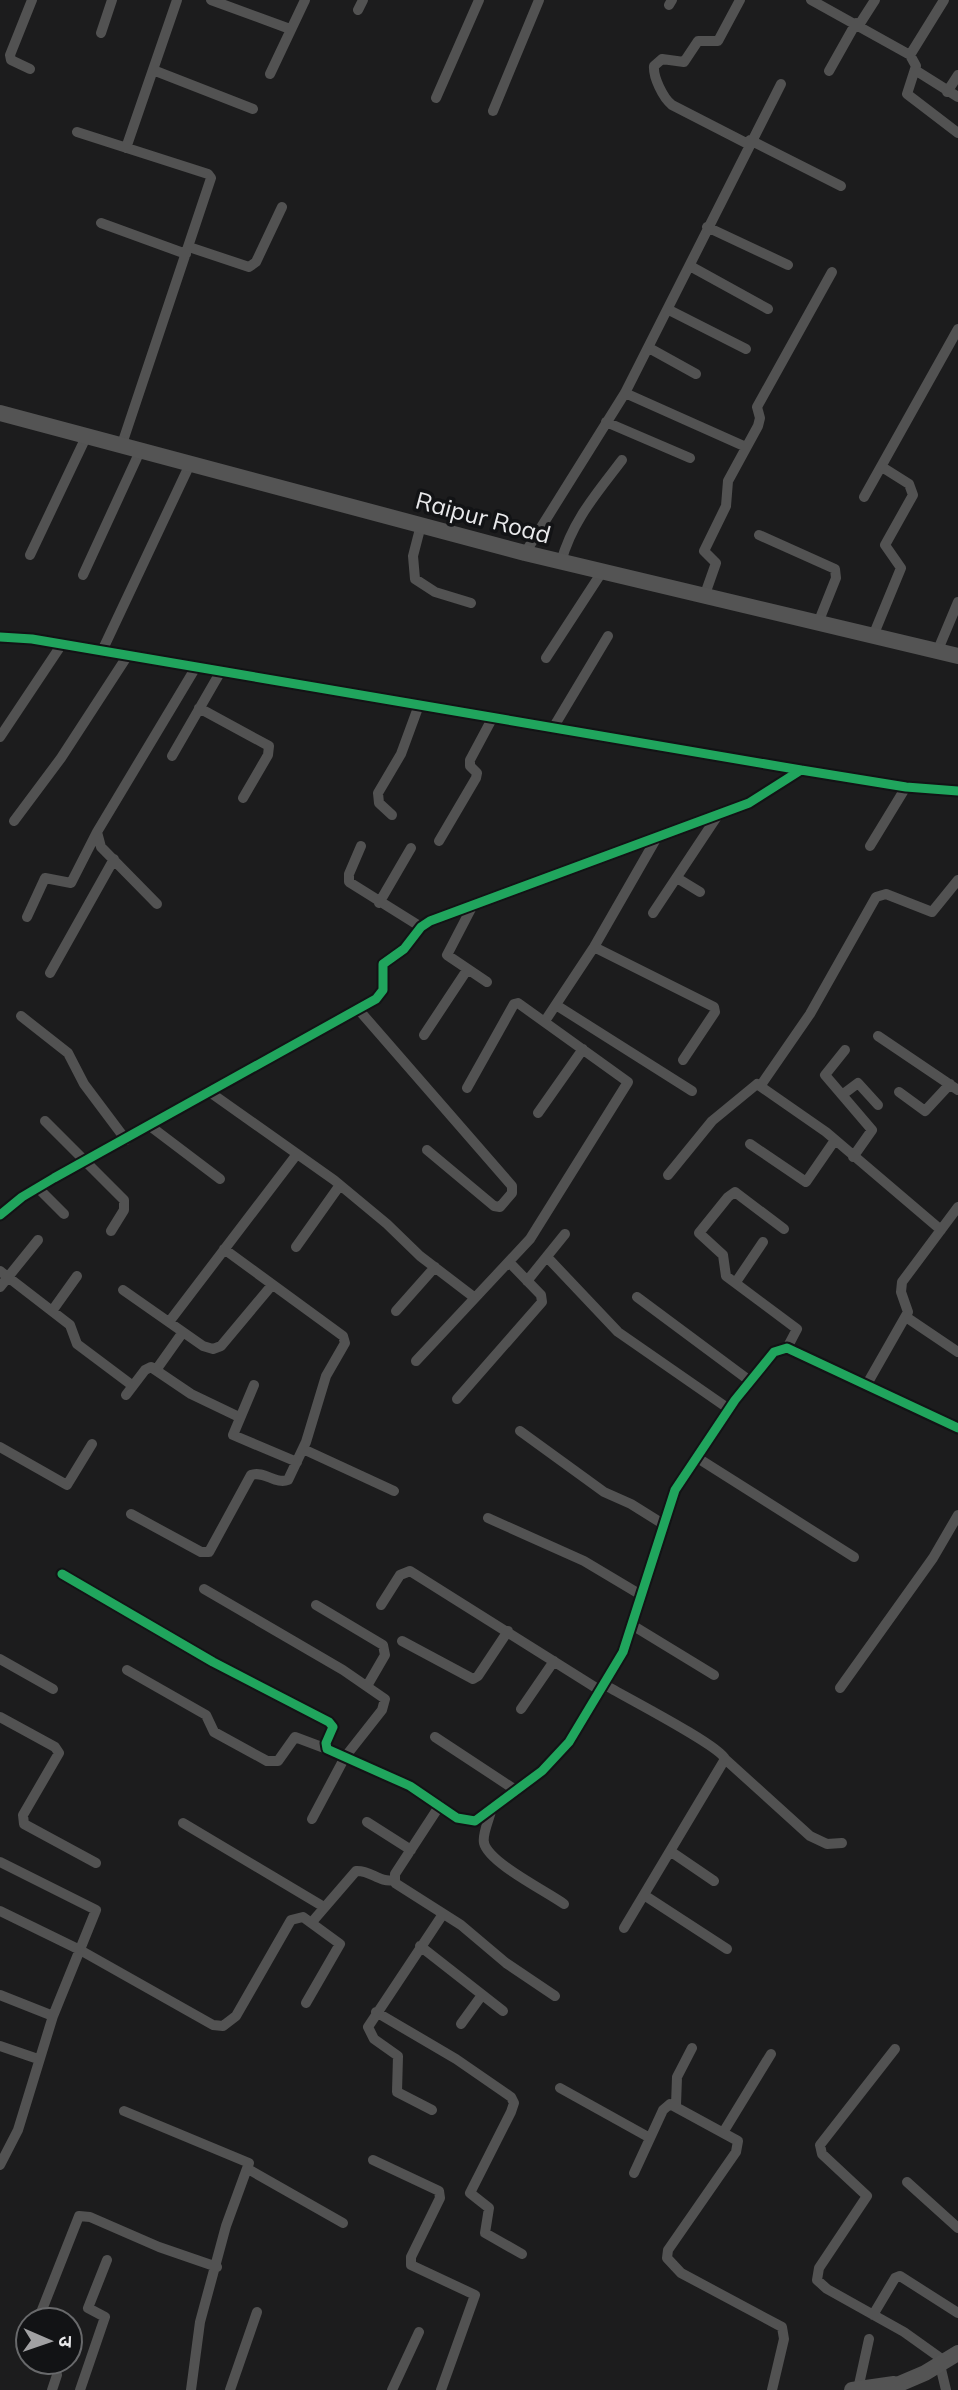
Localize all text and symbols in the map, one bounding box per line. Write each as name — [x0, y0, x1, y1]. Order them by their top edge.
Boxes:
street label: Raipur Road — [412, 485, 554, 549]
north arrow — [14, 2306, 84, 2376]
text: उ — [54, 2336, 78, 2348]

